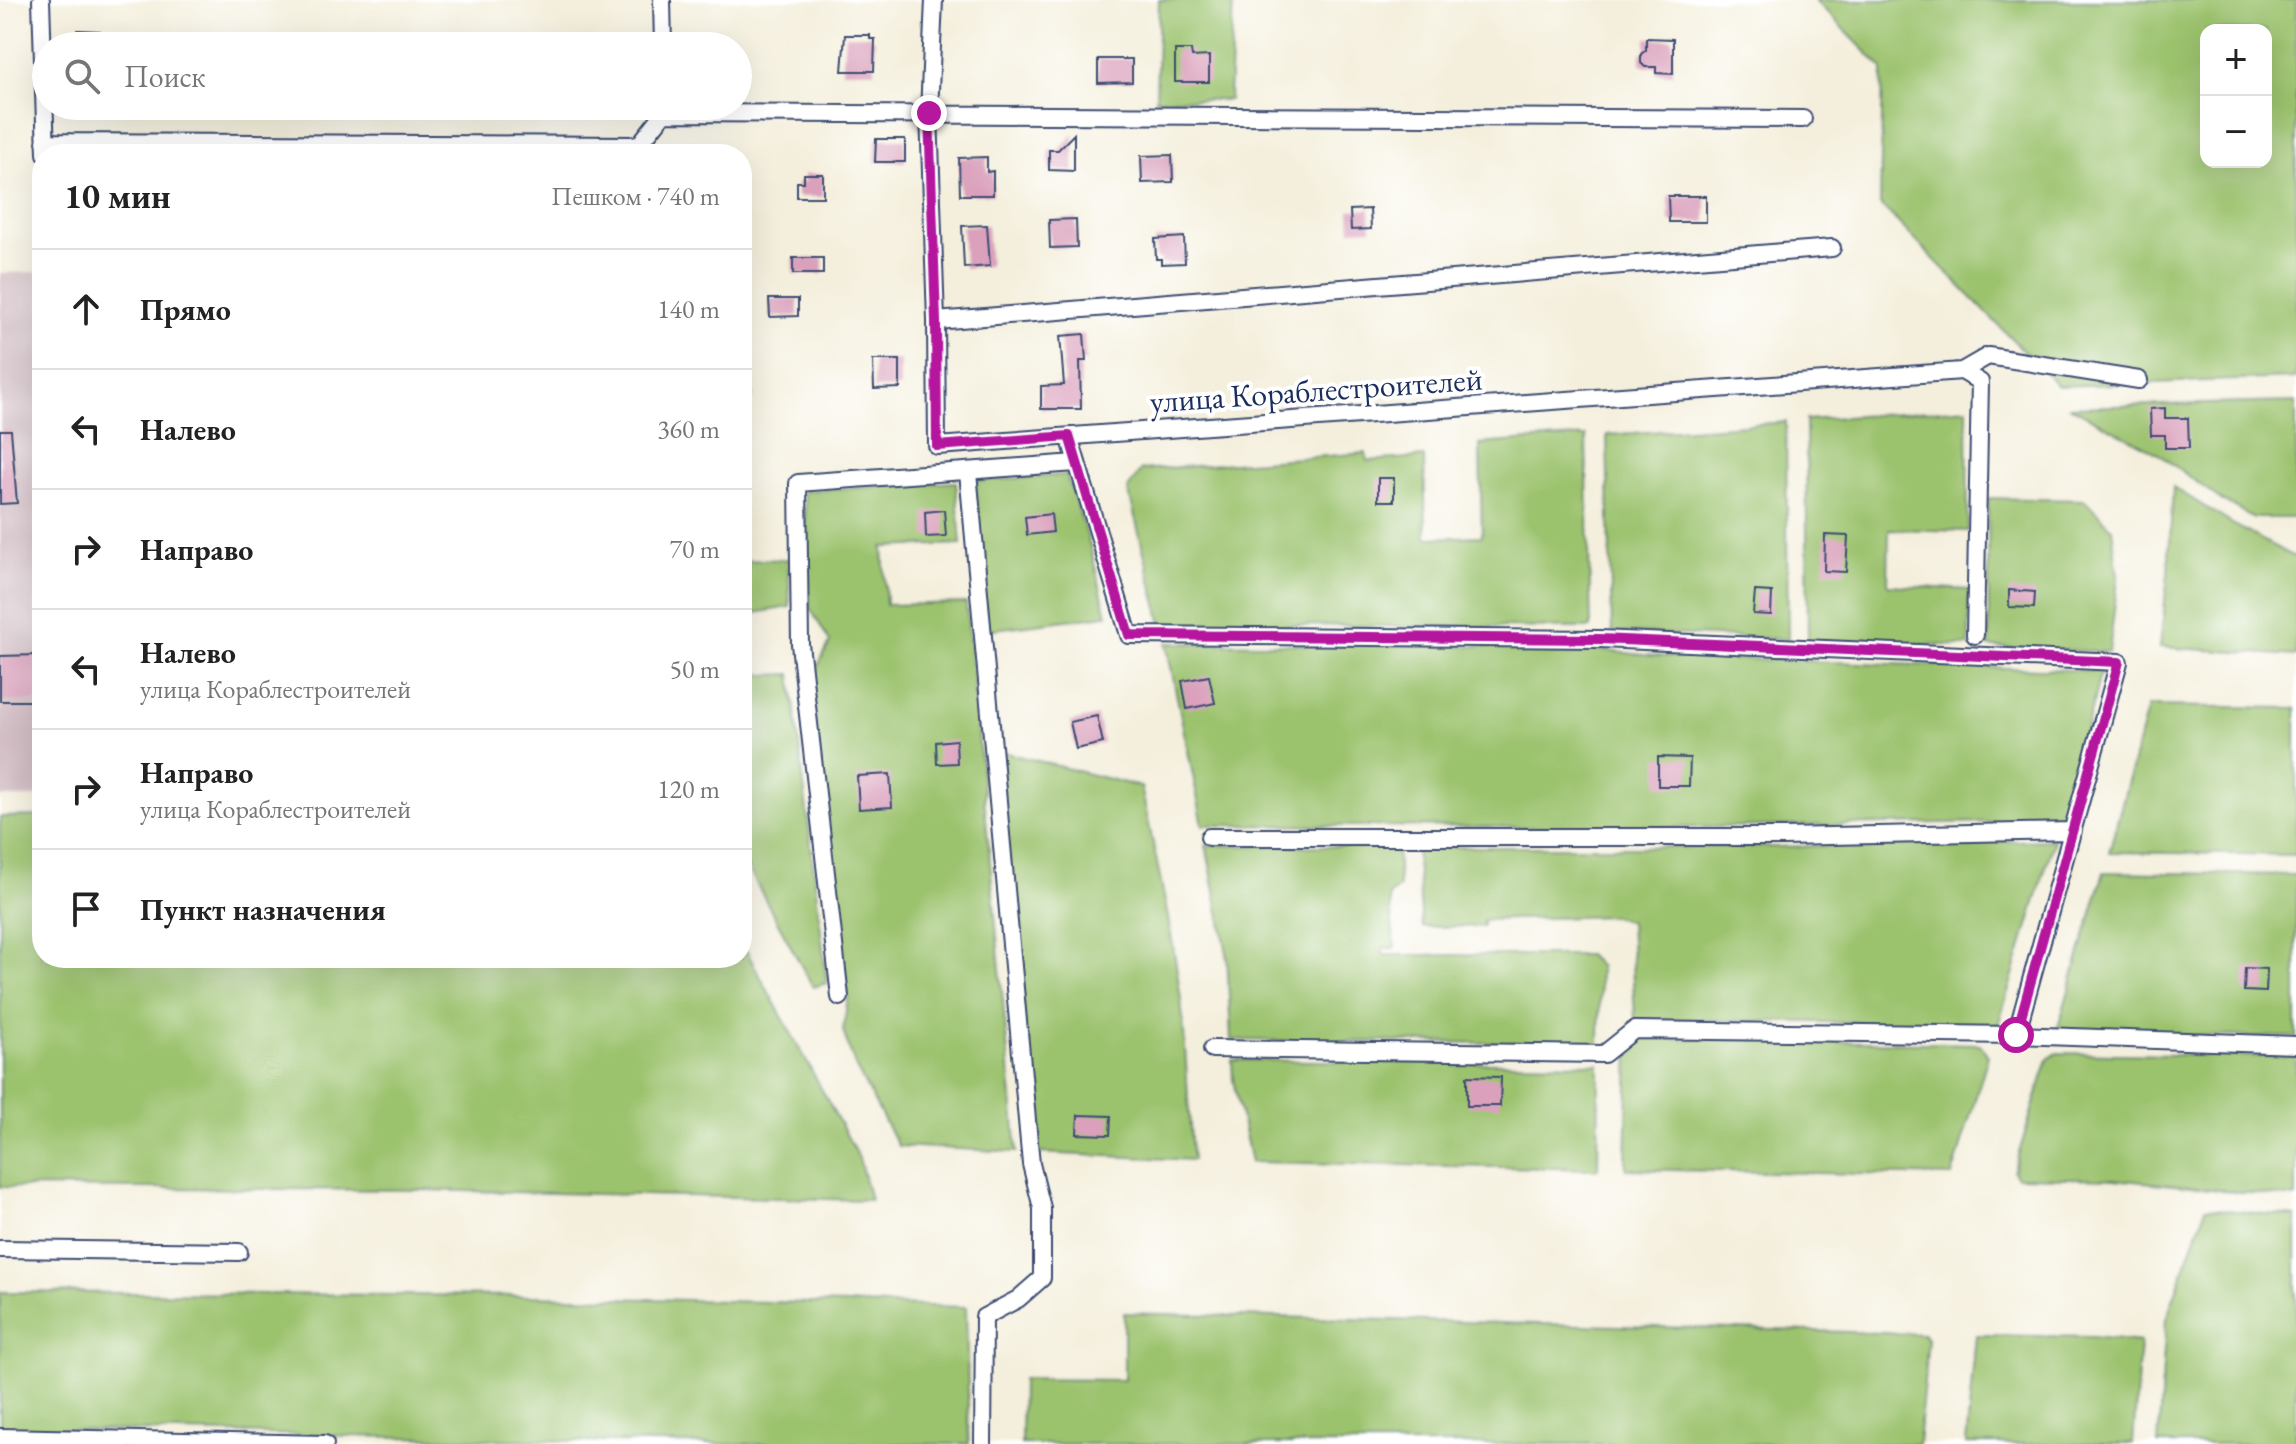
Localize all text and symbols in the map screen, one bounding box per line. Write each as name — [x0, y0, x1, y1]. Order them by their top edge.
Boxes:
map controls — [2200, 24, 2272, 168]
button: + — [2200, 24, 2272, 96]
search box — [32, 32, 752, 120]
icon: search — [60, 54, 104, 98]
text: Поиск — [124, 57, 206, 96]
route end — [911, 95, 947, 131]
button: − — [2200, 96, 2272, 168]
text: 10 мин — [64, 174, 171, 218]
text: Пешком · 740 m — [551, 179, 720, 213]
icon: ahead — [64, 287, 108, 331]
text: Прямо — [140, 290, 231, 329]
text: 140 m — [657, 292, 720, 326]
street label: улица Кораблестроителей — [1148, 357, 1484, 423]
icon: left — [64, 407, 108, 451]
text: Налево — [140, 410, 236, 449]
text: 360 m — [657, 412, 720, 446]
icon: right — [64, 527, 108, 571]
text: Направо — [140, 530, 253, 569]
text: 70 m — [670, 532, 720, 566]
text: Налево — [140, 633, 236, 672]
icon: left — [64, 647, 108, 691]
text: 50 m — [670, 652, 720, 686]
text: улица Кораблестроителей — [140, 672, 411, 706]
text: Направо — [140, 753, 253, 792]
icon: right — [64, 767, 108, 811]
text: 120 m — [657, 772, 720, 806]
text: улица Кораблестроителей — [140, 792, 411, 826]
icon: arrive — [64, 887, 108, 931]
text: Пункт назначения — [140, 890, 386, 929]
route start — [1998, 1017, 2034, 1053]

